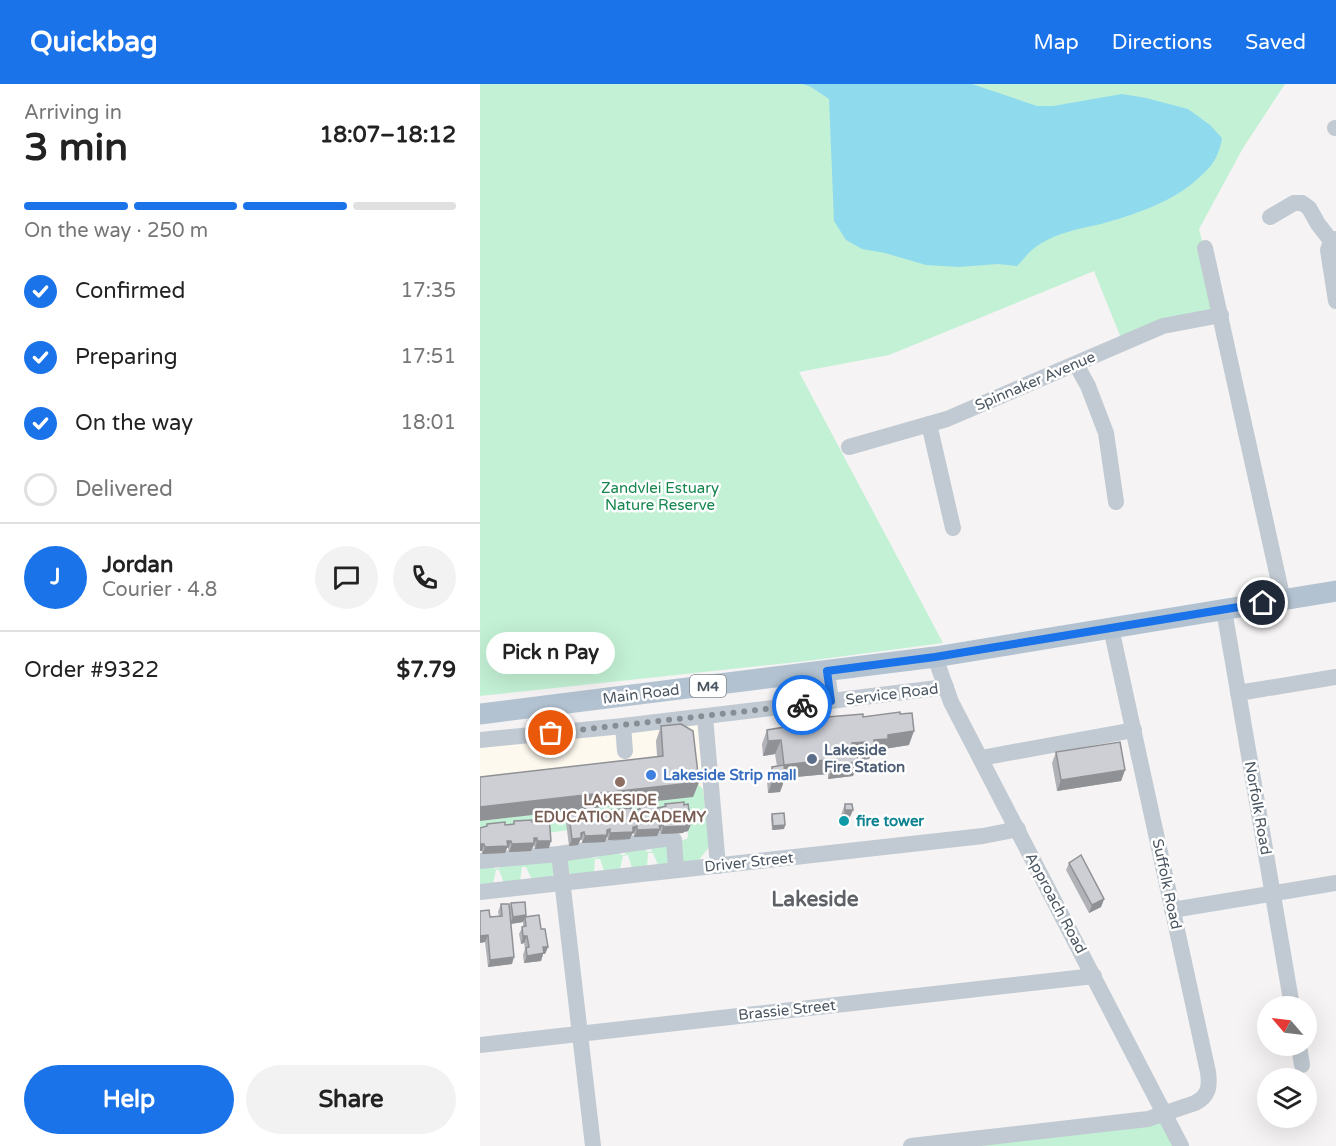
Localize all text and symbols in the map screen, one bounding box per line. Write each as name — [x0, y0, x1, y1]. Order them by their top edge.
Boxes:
text: Quickbag — [30, 25, 158, 59]
text: Map — [1033, 30, 1079, 55]
text: Directions — [1112, 30, 1212, 55]
text: Saved — [1245, 30, 1306, 55]
text: Arriving in — [24, 101, 122, 125]
text: 18:07–18:12 — [319, 122, 456, 148]
text: 3 min — [24, 124, 128, 171]
text: On the way · 250 m — [24, 219, 208, 243]
icon: check — [24, 275, 57, 308]
text: Confirmed — [75, 278, 185, 304]
text: 17:35 — [401, 279, 456, 303]
icon: check — [24, 341, 57, 374]
text: Preparing — [75, 344, 178, 370]
text: 17:51 — [401, 345, 456, 369]
street label: Spinnaker Avenue — [972, 348, 1098, 414]
icon: check — [24, 407, 57, 440]
text: On the way — [75, 410, 193, 436]
text: 18:01 — [401, 411, 456, 435]
text: Delivered — [75, 476, 173, 502]
park label: Zandvlei Estuary Nature Reserve — [601, 479, 719, 514]
button: chat — [315, 546, 378, 609]
button: phone — [393, 546, 456, 609]
text: Jordan — [102, 552, 173, 578]
text: J — [50, 564, 61, 590]
pin — [1237, 577, 1288, 628]
text: Courier · 4.8 — [102, 578, 217, 602]
icon: home — [1246, 586, 1279, 619]
callout: Pick n Pay — [487, 631, 616, 673]
text: Pick n Pay — [502, 641, 599, 665]
text: Order #9322 — [24, 657, 159, 683]
text: $7.79 — [397, 657, 456, 683]
road number: M4 — [690, 675, 726, 697]
courier — [772, 675, 832, 735]
street label: Service Road — [845, 679, 939, 709]
street label: Main Road — [601, 680, 681, 708]
icon: bike — [786, 689, 819, 722]
pin — [525, 707, 576, 758]
icon: bag — [534, 716, 567, 749]
place label: Lakeside Fire Station — [824, 741, 905, 776]
marker: Lakeside Fire Station — [805, 752, 819, 766]
street label: Norfolk Road — [1241, 760, 1275, 856]
place label: Lakeside Strip mall — [663, 766, 797, 785]
marker: Lakeside Strip mall — [644, 768, 658, 782]
marker: LAKESIDE EDUCATION ACADEMY — [613, 775, 627, 789]
place label: LAKESIDE EDUCATION ACADEMY — [534, 791, 706, 826]
place label: fire tower — [855, 812, 924, 830]
marker: fire tower — [837, 814, 851, 828]
street label: Suffolk Road — [1149, 837, 1185, 931]
street label: Driver Street — [704, 848, 795, 876]
street label: Approach Road — [1022, 849, 1090, 957]
district label: Lakeside — [771, 887, 859, 912]
street label: Brassie Street — [737, 996, 837, 1024]
north arrow — [1257, 996, 1317, 1056]
map controls — [1257, 996, 1317, 1128]
button: Help — [24, 1065, 234, 1134]
button: Share — [246, 1065, 456, 1134]
button: layers — [1257, 1068, 1317, 1128]

